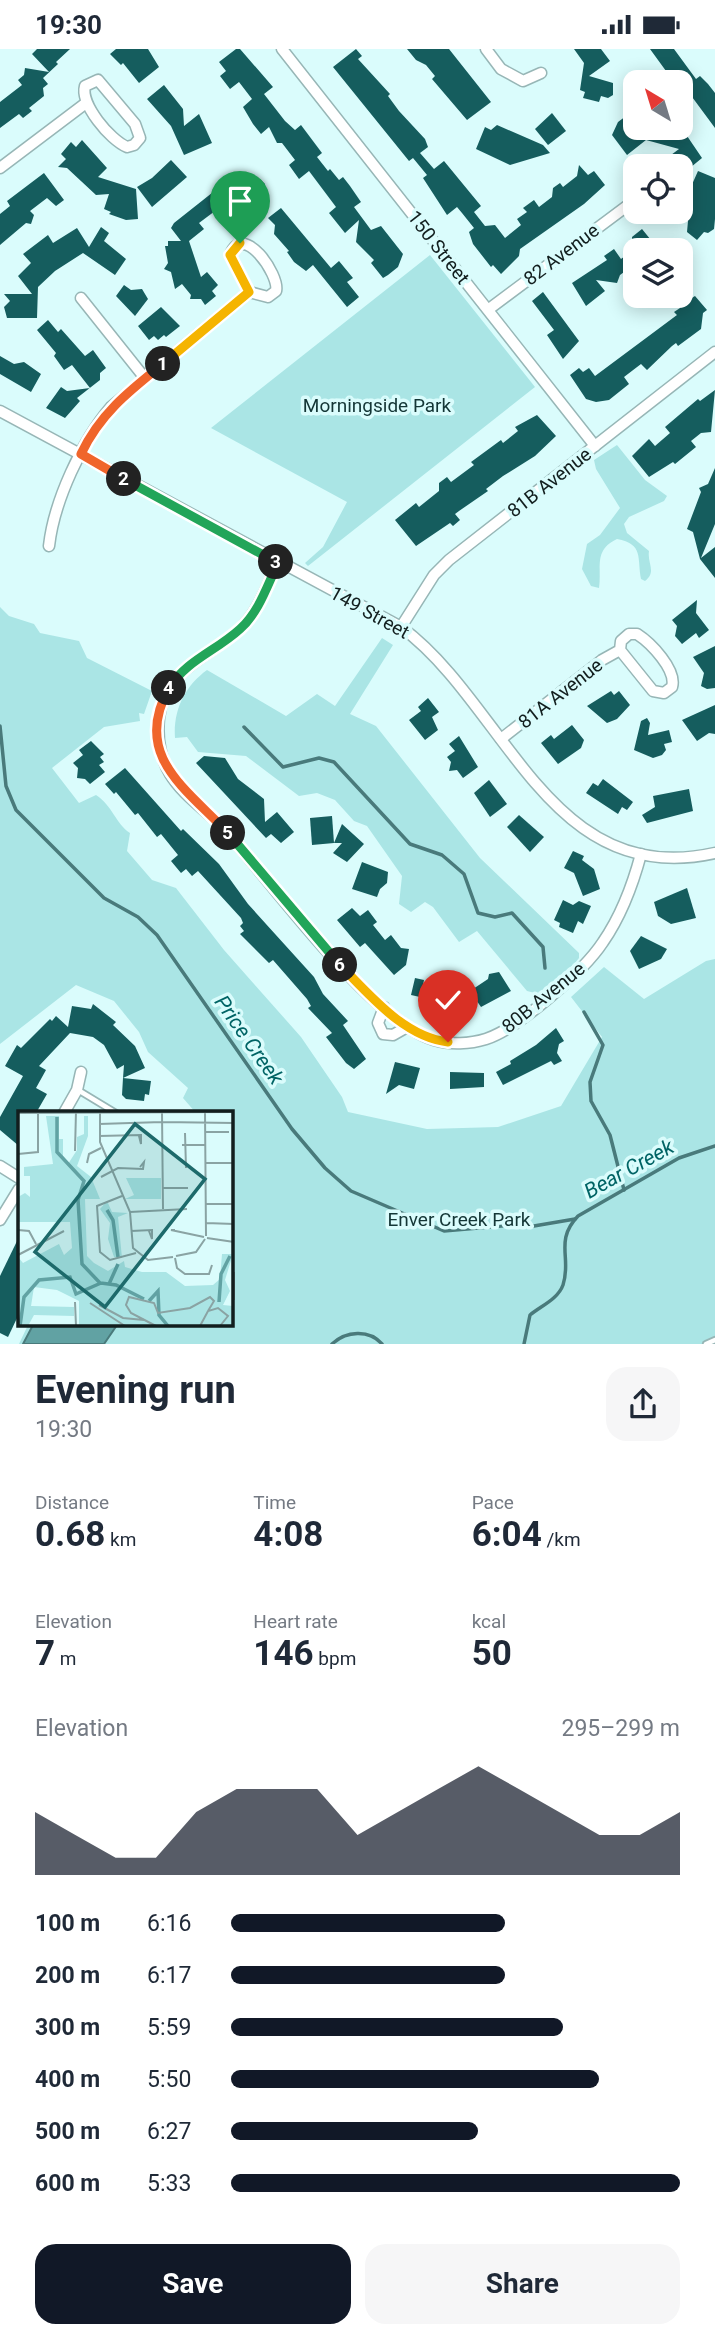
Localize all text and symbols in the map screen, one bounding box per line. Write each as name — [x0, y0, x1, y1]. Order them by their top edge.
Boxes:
text: 19:30 — [35, 10, 102, 40]
north arrow — [623, 70, 693, 140]
map controls — [623, 70, 693, 308]
button: locate — [623, 154, 693, 224]
pin — [210, 171, 270, 243]
icon: arrive — [221, 182, 259, 220]
street label: 150 Street — [403, 206, 474, 289]
street label: 82 Avenue — [519, 219, 603, 290]
button: layers — [623, 238, 693, 308]
pin: 1 — [146, 347, 180, 381]
text: 1 — [157, 352, 168, 375]
park label: Morningside Park — [303, 394, 452, 417]
street label: 81B Avenue — [503, 443, 596, 522]
pin: 2 — [106, 461, 142, 497]
text: 2 — [118, 467, 129, 490]
pin: 3 — [258, 545, 294, 579]
text: 3 — [270, 550, 281, 573]
street label: 149 Street — [326, 581, 413, 644]
street label: 81A Avenue — [514, 653, 607, 733]
pin: 4 — [152, 671, 186, 705]
text: 4 — [163, 676, 174, 699]
pin: 5 — [210, 815, 246, 851]
text: 5 — [222, 821, 233, 844]
pin: 6 — [322, 947, 358, 983]
text: 6 — [334, 953, 345, 976]
street label: 80B Avenue — [497, 957, 589, 1038]
pin — [418, 970, 478, 1042]
icon: check — [429, 981, 467, 1019]
water label: Price Creek — [210, 991, 289, 1090]
inset map — [18, 1111, 233, 1327]
water label: Bear Creek — [580, 1134, 678, 1203]
park label: Enver Creek Park — [387, 1208, 531, 1231]
button: share — [606, 1367, 680, 1441]
text: Evening run — [35, 1368, 236, 1412]
text: 19:30 — [35, 1416, 92, 1443]
text: Distance — [35, 1491, 109, 1514]
text: Time — [253, 1491, 296, 1514]
text: Pace — [472, 1491, 514, 1514]
text: 0.68 — [35, 1514, 105, 1555]
text: 4:08 — [253, 1514, 323, 1555]
text: 6:04 — [472, 1514, 542, 1555]
text: km — [105, 1528, 136, 1551]
text: /km — [542, 1528, 581, 1551]
text: Elevation — [35, 1610, 112, 1633]
text: Heart rate — [253, 1610, 338, 1633]
text: kcal — [472, 1610, 506, 1633]
text: 7 — [35, 1633, 55, 1674]
text: 146 — [253, 1633, 314, 1674]
text: 50 — [472, 1633, 512, 1674]
text: m — [55, 1647, 76, 1670]
text: bpm — [314, 1647, 356, 1670]
text: Elevation — [35, 1715, 128, 1742]
text: 295–299 m — [561, 1715, 680, 1742]
text: 100 m — [35, 1910, 100, 1937]
text: 6:16 — [147, 1910, 191, 1937]
text: 200 m — [35, 1962, 100, 1989]
text: 6:17 — [147, 1962, 191, 1989]
text: 300 m — [35, 2014, 100, 2041]
text: 5:59 — [147, 2014, 191, 2041]
text: 400 m — [35, 2066, 100, 2093]
text: 5:50 — [147, 2066, 191, 2093]
text: 500 m — [35, 2118, 100, 2145]
text: 6:27 — [147, 2118, 191, 2145]
text: 600 m — [35, 2170, 100, 2197]
text: 5:33 — [147, 2170, 191, 2197]
button: Save — [35, 2244, 351, 2324]
button: Share — [365, 2244, 680, 2324]

